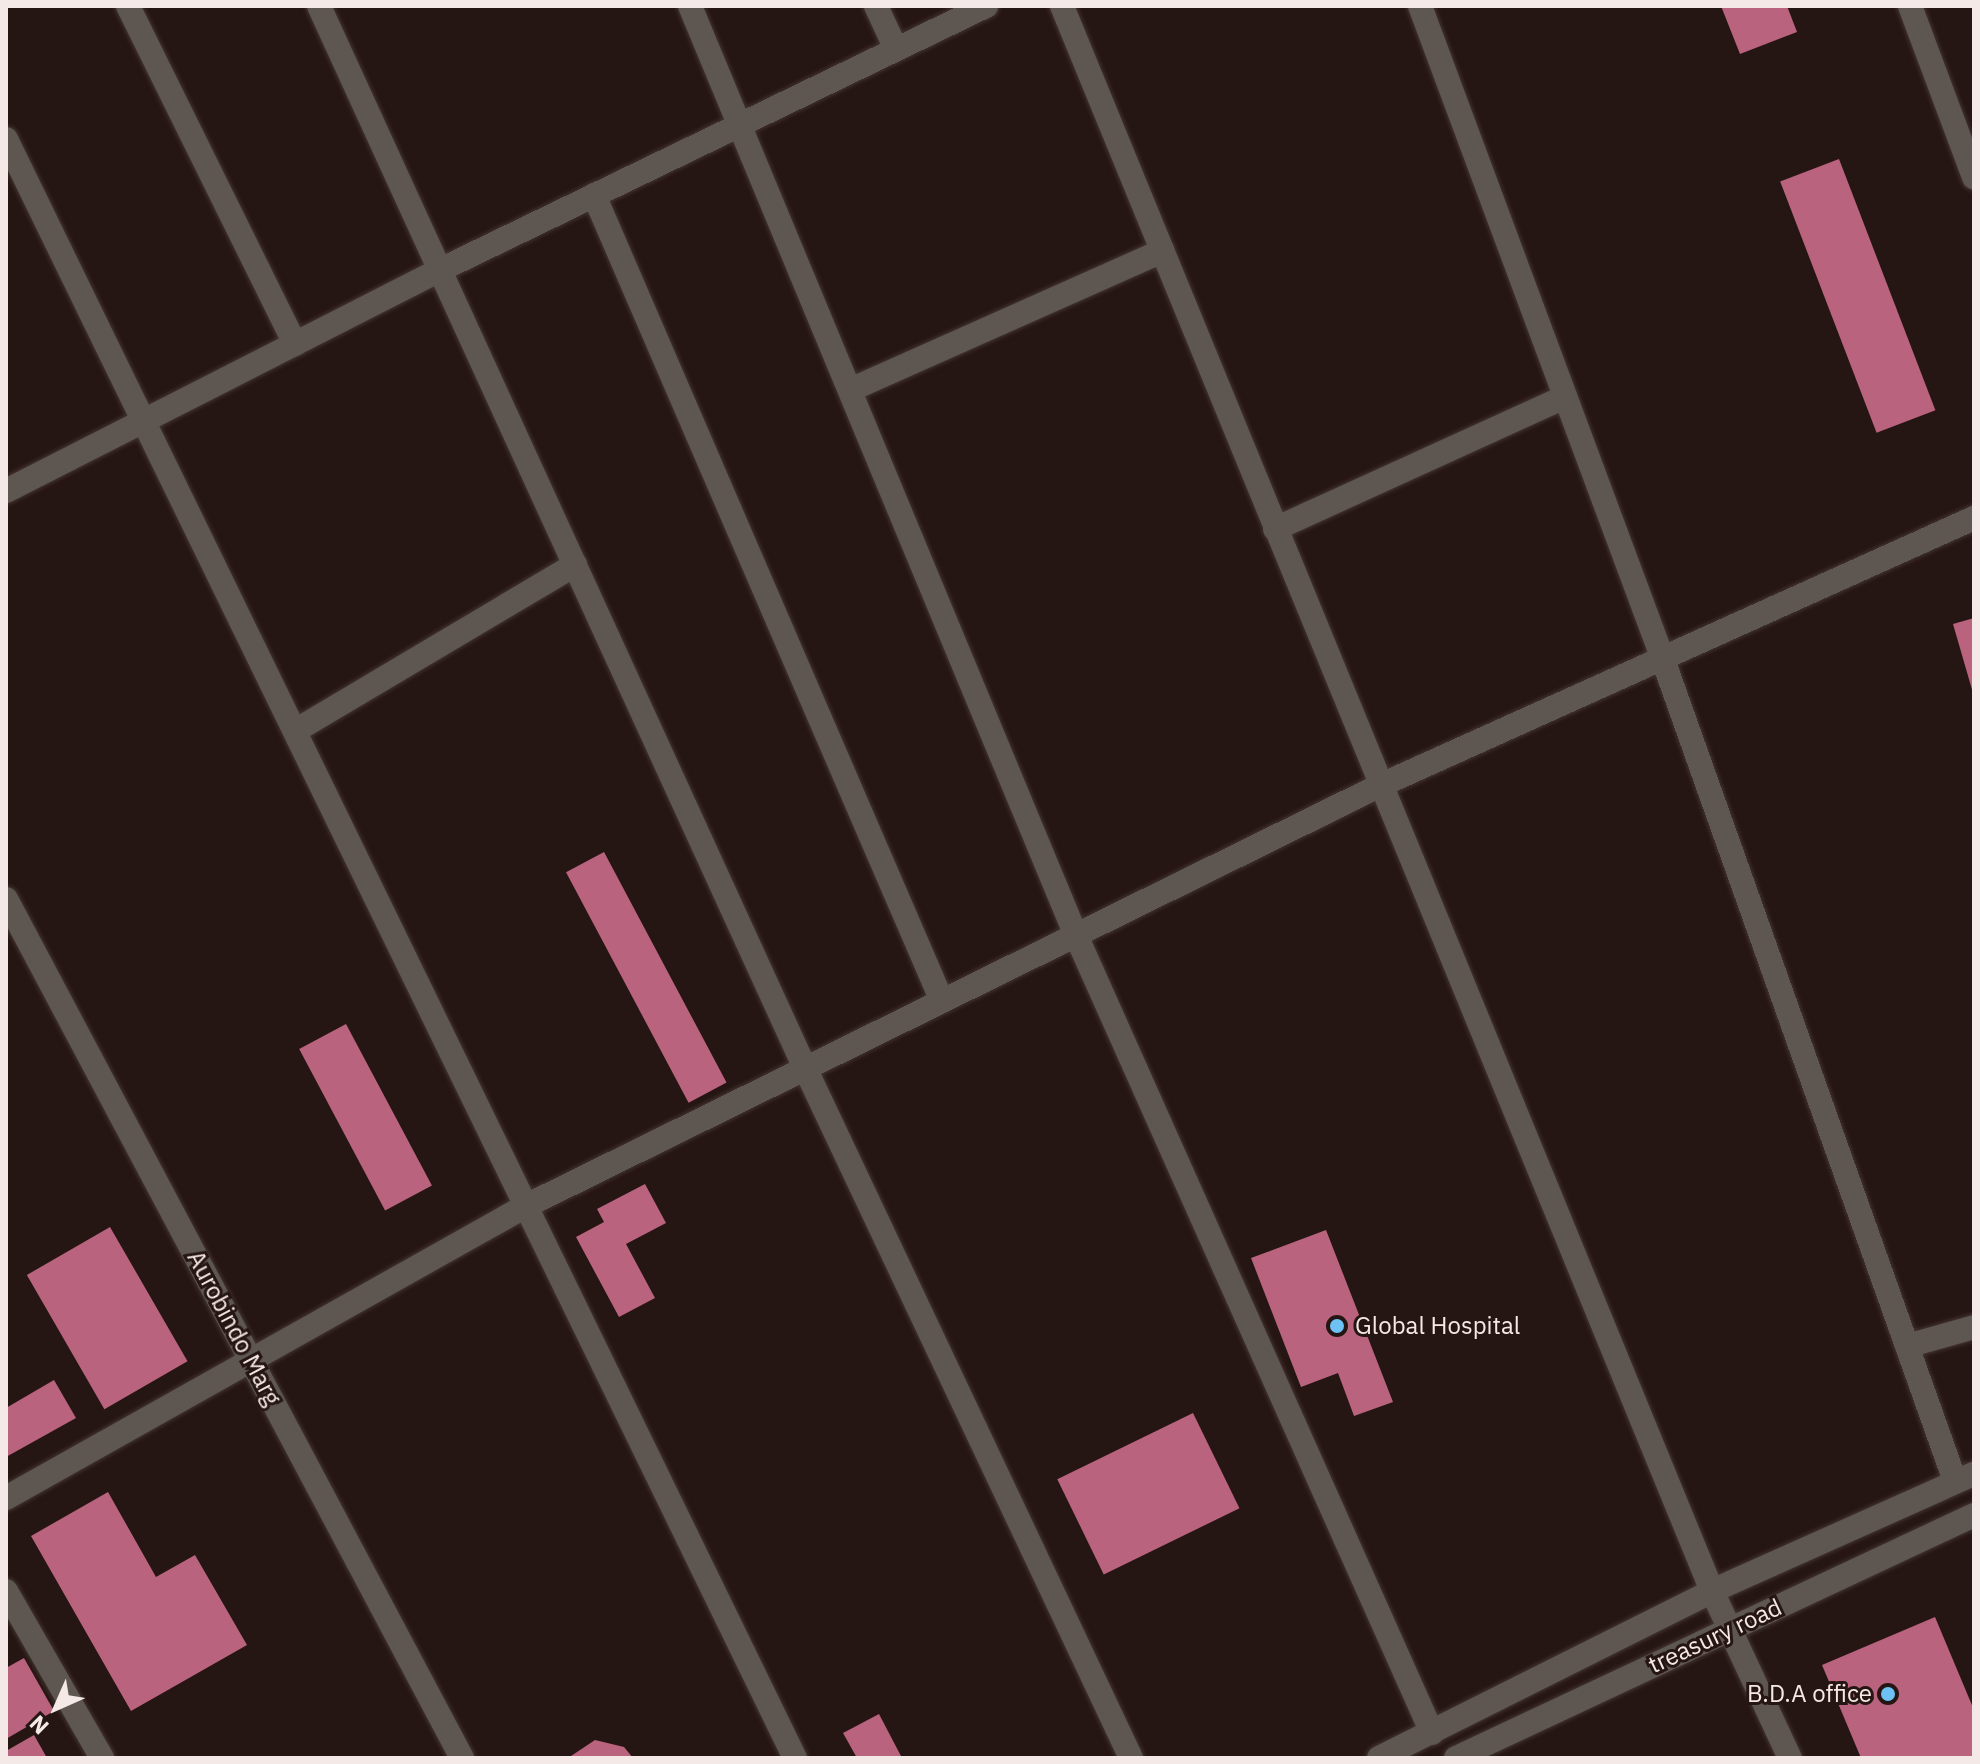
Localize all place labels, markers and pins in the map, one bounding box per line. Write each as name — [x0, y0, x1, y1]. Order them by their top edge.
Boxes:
place label: Global Hospital — [1355, 1312, 1520, 1340]
marker: Global Hospital — [1326, 1315, 1348, 1337]
place label: B.D.A office — [1747, 1680, 1872, 1708]
marker: B.D.A office — [1879, 1685, 1897, 1703]

